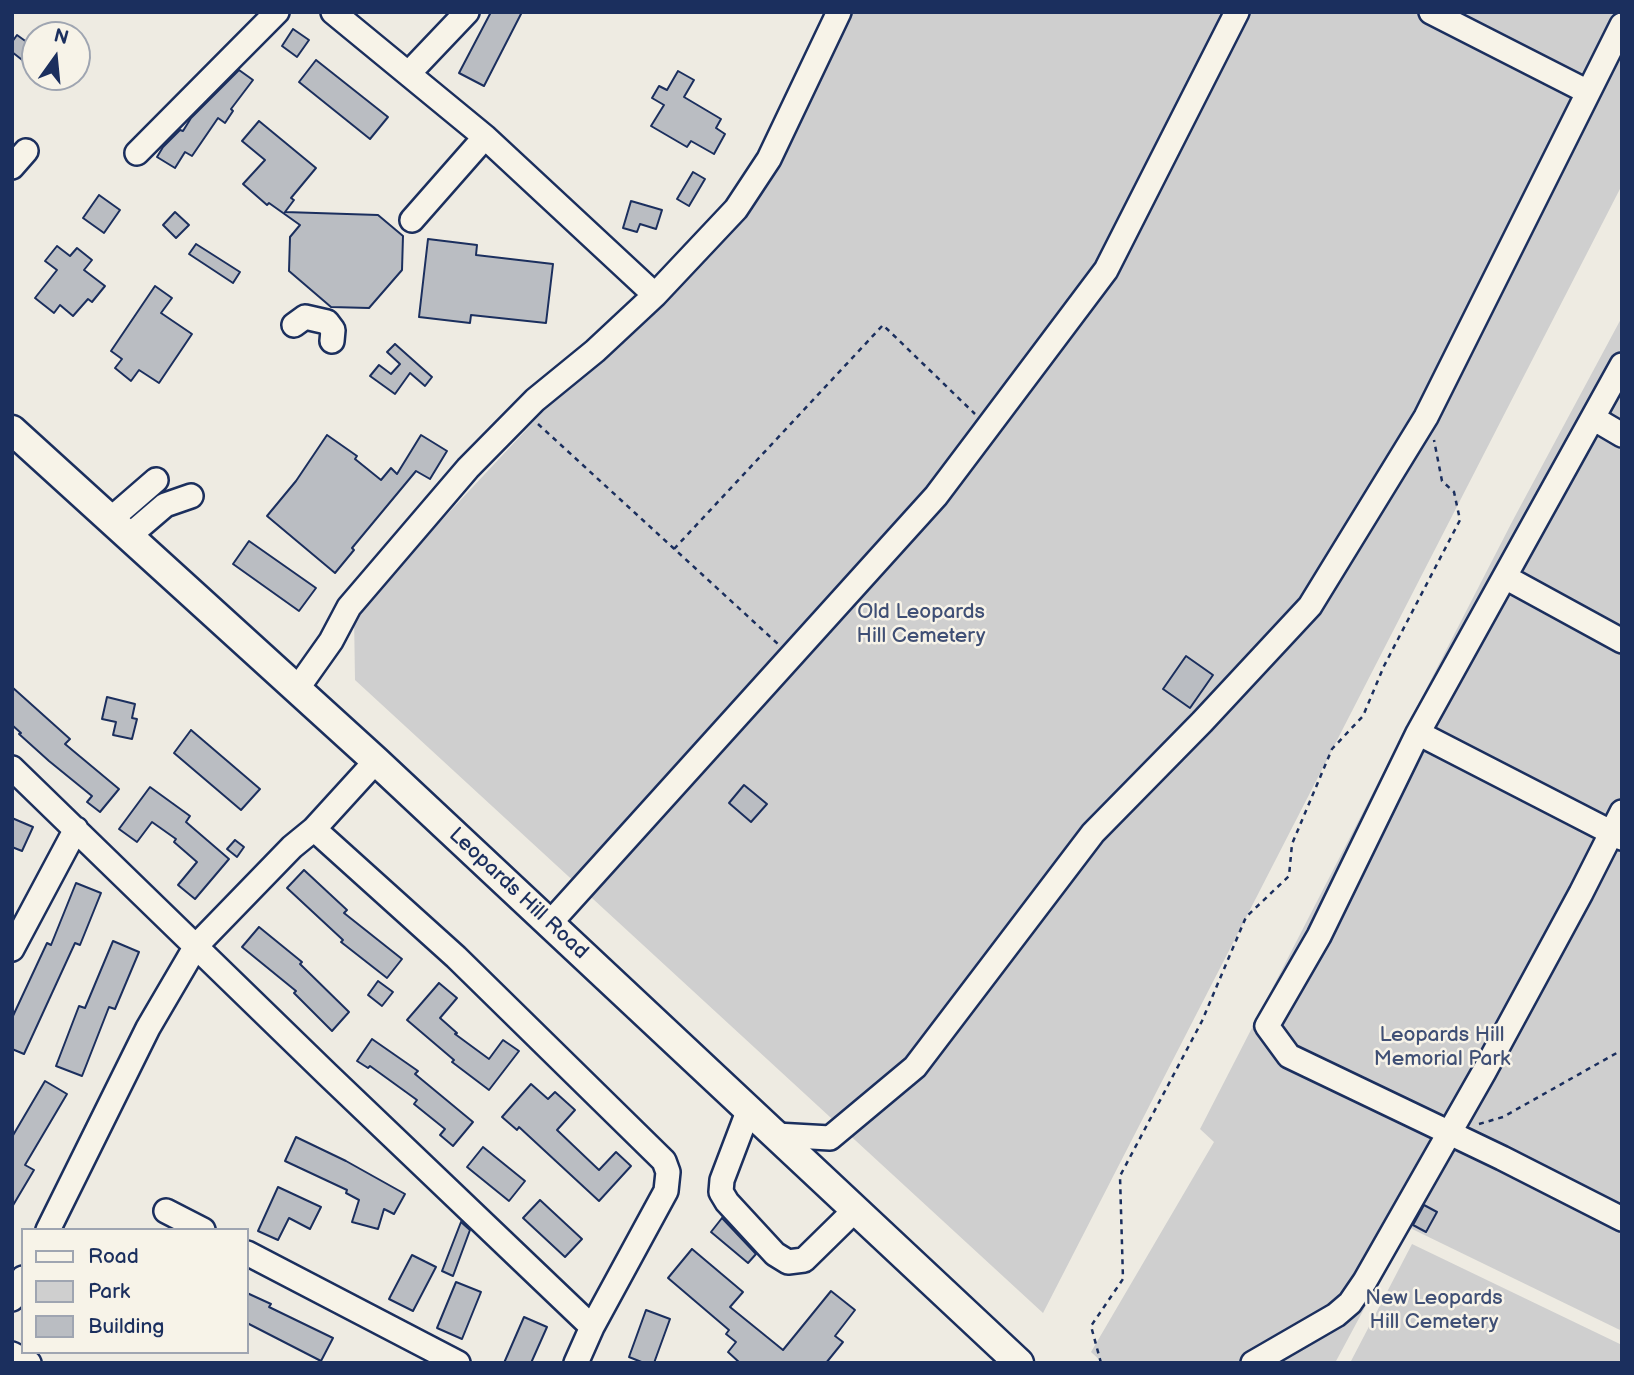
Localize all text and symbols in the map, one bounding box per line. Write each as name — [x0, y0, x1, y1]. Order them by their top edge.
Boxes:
north arrow — [21, 21, 91, 91]
text: N — [51, 24, 71, 50]
park label: Old Leopards Hill Cemetery — [857, 600, 985, 650]
street label: Leopards Hill Road — [443, 823, 593, 965]
park label: Leopards Hill Memorial Park — [1374, 1023, 1510, 1073]
legend — [21, 1228, 248, 1354]
text: Road — [88, 1244, 139, 1269]
text: Park — [88, 1279, 130, 1304]
park label: New Leopards Hill Cemetery — [1365, 1286, 1503, 1336]
text: Building — [88, 1314, 164, 1339]

